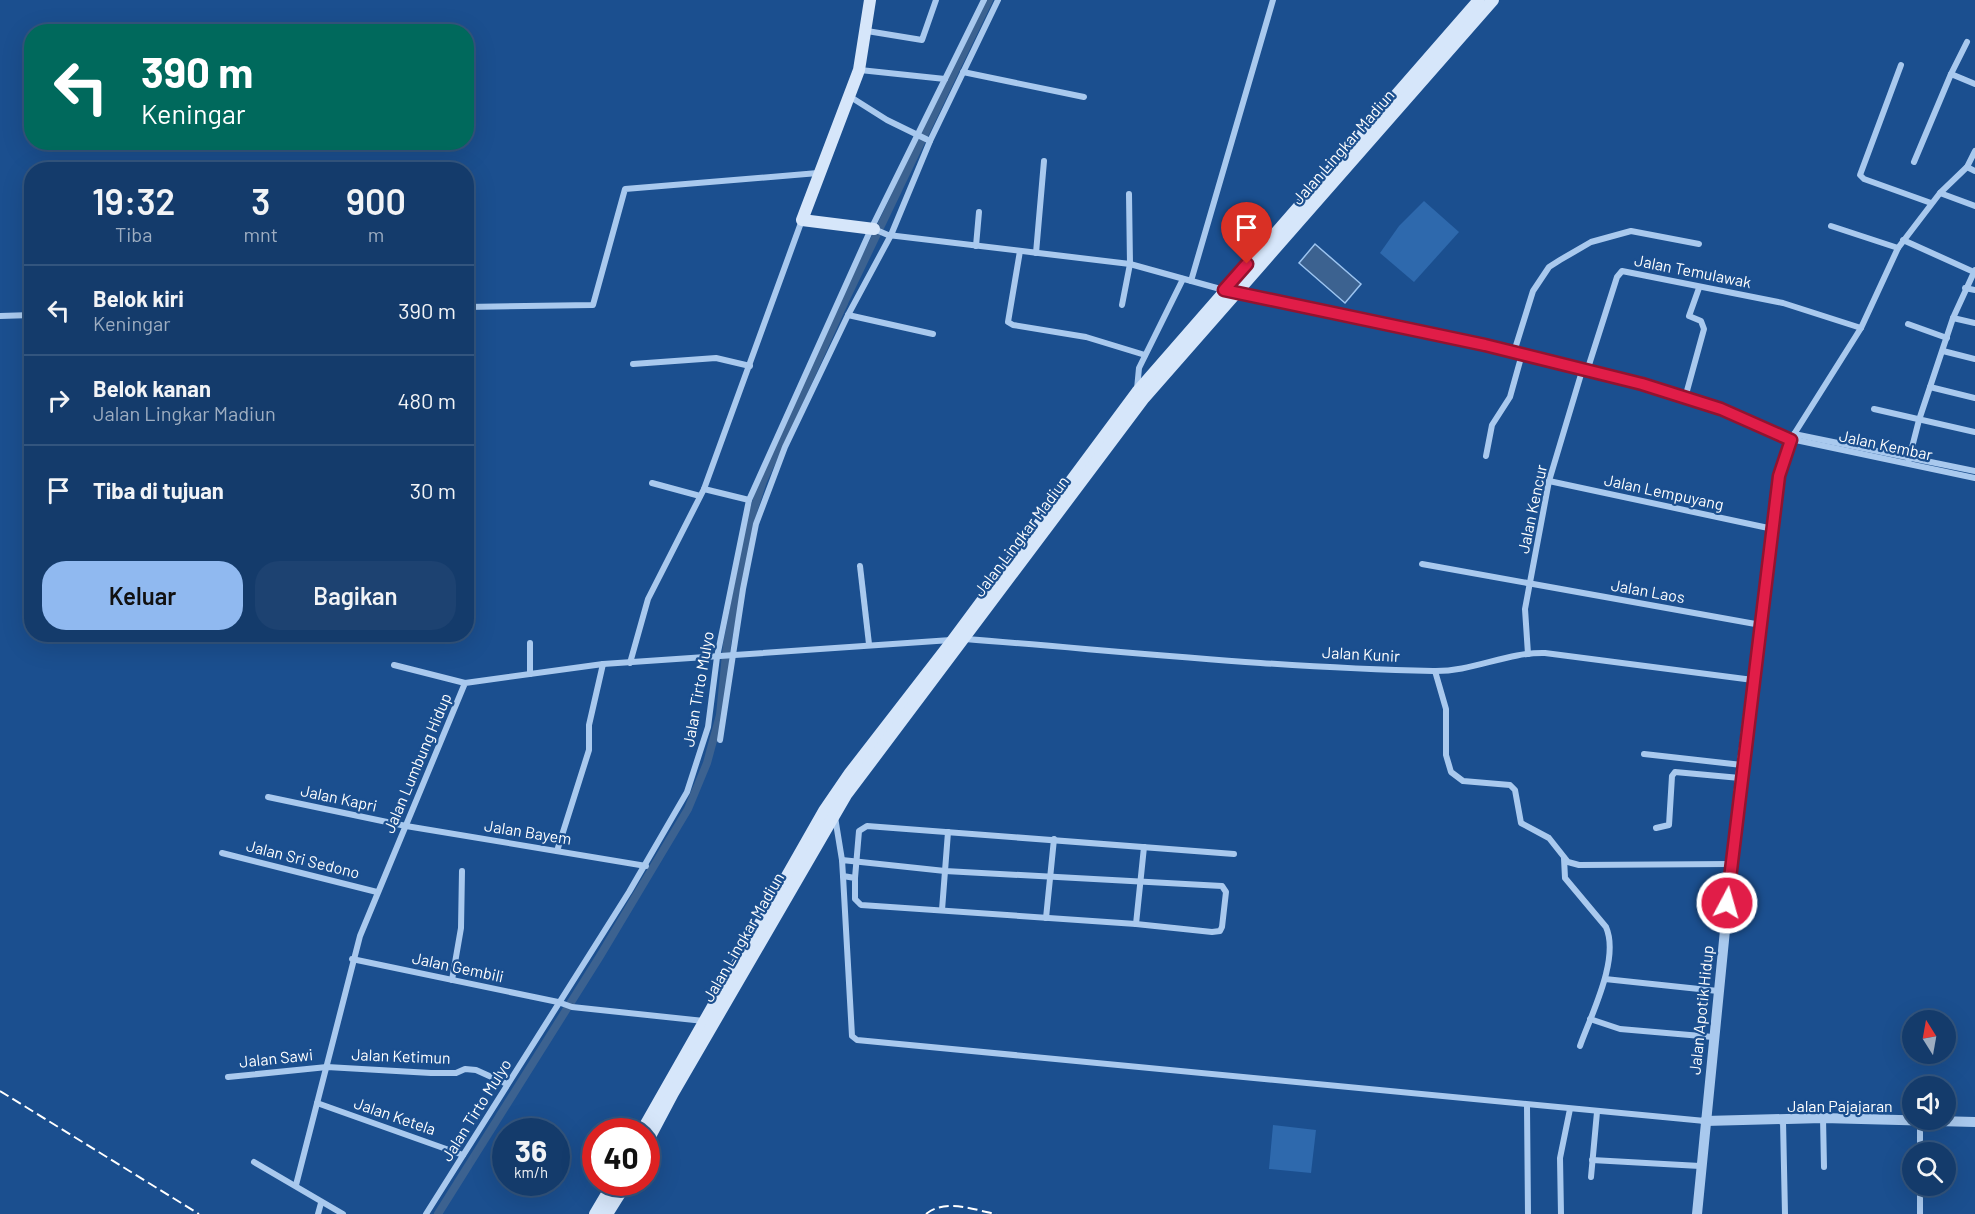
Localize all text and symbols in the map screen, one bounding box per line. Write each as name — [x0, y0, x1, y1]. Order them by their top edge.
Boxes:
text: 390 m — [141, 46, 253, 96]
icon: left — [42, 48, 120, 126]
street label: Jalan Lingkar Madiun — [1288, 85, 1398, 208]
text: Keningar — [141, 97, 246, 129]
text: 19:32 — [92, 179, 175, 222]
text: 3 — [251, 179, 270, 222]
text: 900 — [346, 179, 406, 222]
pin — [1221, 202, 1272, 264]
icon: arrive — [1230, 211, 1263, 244]
text: Tiba — [115, 222, 152, 246]
text: mnt — [243, 222, 278, 246]
text: m — [368, 222, 384, 246]
street label: Jalan Temulawak — [1633, 250, 1753, 291]
text: Belok kiri — [93, 285, 184, 311]
icon: left — [42, 294, 75, 327]
text: 390 m — [398, 297, 456, 323]
text: Keningar — [93, 311, 170, 335]
text: Belok kanan — [93, 375, 211, 401]
icon: right — [42, 384, 75, 417]
text: 480 m — [397, 387, 456, 413]
text: Jalan Lingkar Madiun — [93, 401, 276, 425]
street label: Jalan Kembar — [1838, 425, 1935, 464]
street label: Jalan Kencur — [1513, 463, 1550, 555]
street label: Jalan Lempuyang — [1603, 470, 1726, 513]
street label: Jalan Lingkar Madiun — [969, 472, 1072, 600]
icon: arrive — [42, 474, 75, 507]
text: Tiba di tujuan — [93, 477, 224, 503]
text: 30 m — [410, 477, 456, 503]
button: Keluar — [42, 561, 243, 630]
button: Bagikan — [255, 561, 456, 630]
street label: Jalan Laos — [1610, 575, 1687, 606]
street label: Jalan Tirto Mulyo — [678, 630, 717, 748]
street label: Jalan Kunir — [1322, 642, 1401, 665]
street label: Jalan Lumbung Hidup — [378, 690, 455, 836]
street label: Jalan Kapri — [299, 780, 379, 815]
street label: Jalan Bayem — [483, 815, 573, 848]
street label: Jalan Sri Sedono — [244, 835, 362, 882]
street label: Jalan Lingkar Madiun — [698, 869, 787, 1005]
position arrow — [1695, 871, 1759, 935]
street label: Jalan Apotik Hidup — [1684, 944, 1717, 1076]
street label: Jalan Gembili — [411, 948, 506, 985]
north arrow — [1902, 1010, 1956, 1064]
map controls — [1902, 1010, 1956, 1196]
street label: Jalan Sawi — [238, 1044, 314, 1071]
street label: Jalan Ketimun — [351, 1044, 451, 1067]
street label: Jalan Tirto Mulyo — [436, 1055, 515, 1164]
button: sound — [1902, 1076, 1956, 1130]
street label: Jalan Ketela — [352, 1093, 438, 1138]
street label: Jalan Pajajaran — [1787, 1096, 1893, 1115]
speed limit sign: 40 — [582, 1118, 660, 1196]
text: 36 — [515, 1132, 547, 1168]
button: search — [1902, 1142, 1956, 1196]
text: km/h — [514, 1163, 548, 1181]

